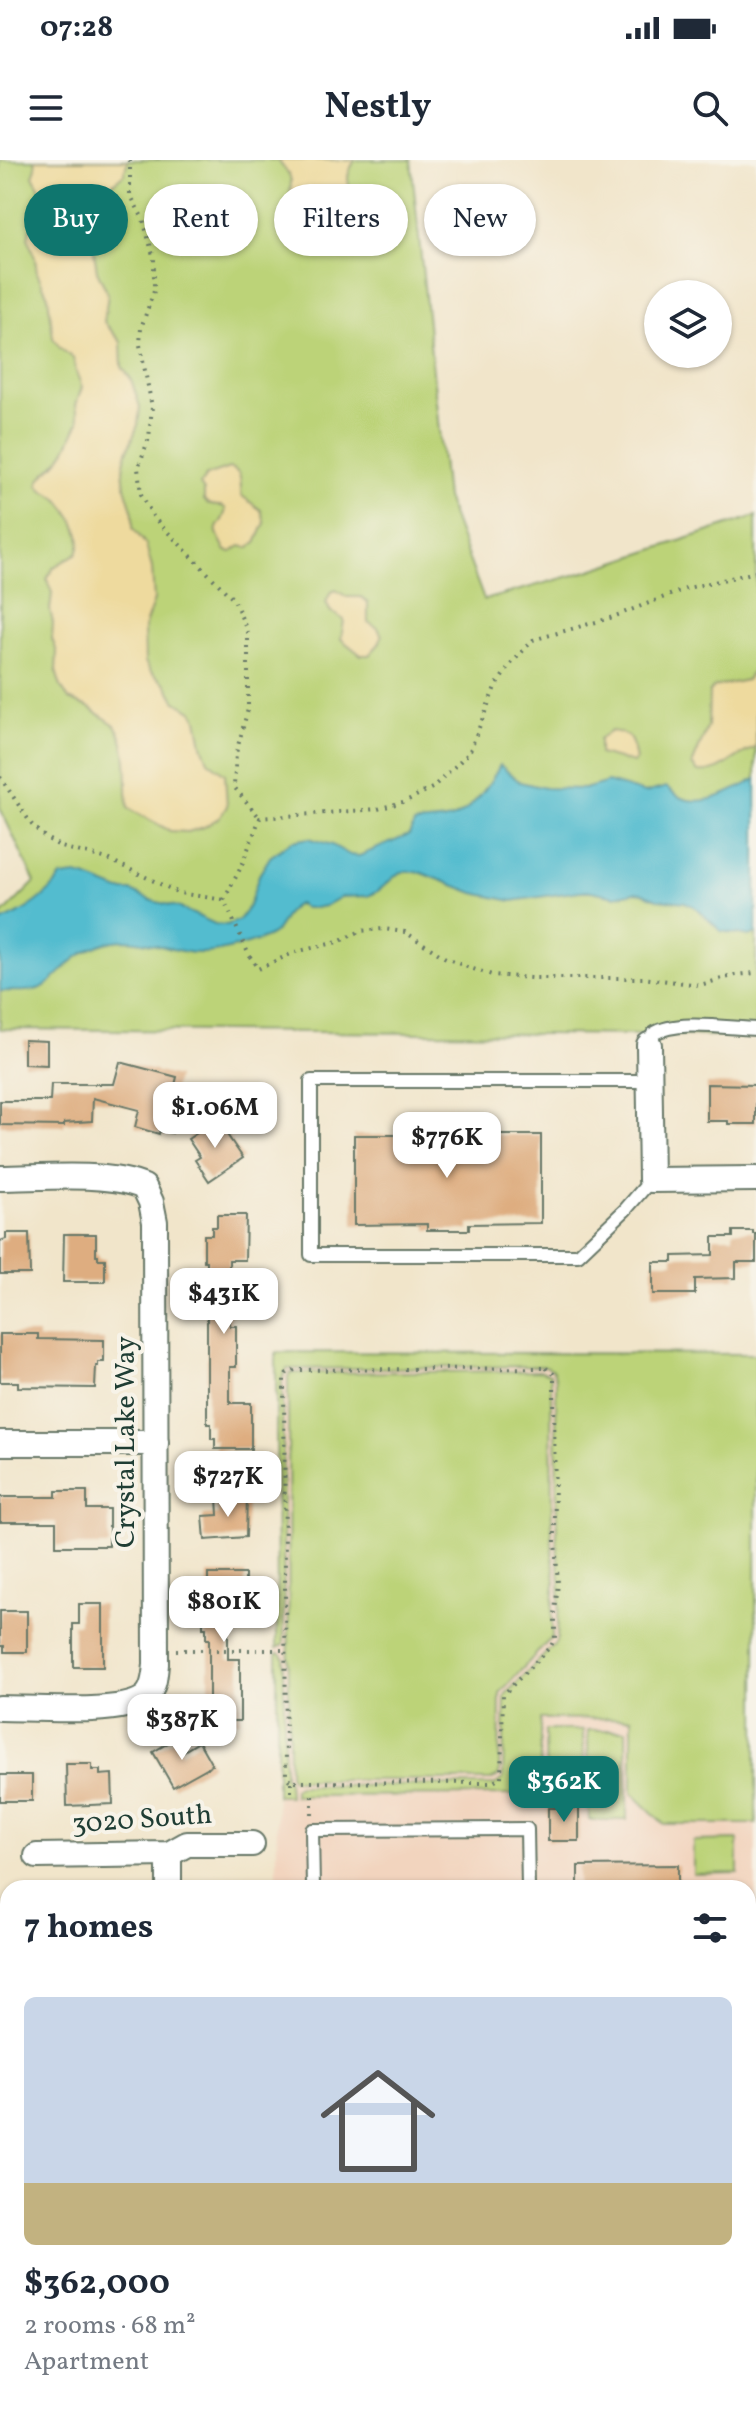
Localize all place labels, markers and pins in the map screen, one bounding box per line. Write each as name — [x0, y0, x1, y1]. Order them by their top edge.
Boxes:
pin: $1.06M — [150, 1082, 280, 1150]
pin: $776K — [391, 1112, 503, 1180]
pin: $431K — [168, 1268, 280, 1336]
pin: $727K — [172, 1451, 284, 1519]
pin: $801K — [168, 1576, 280, 1644]
pin: $387K — [126, 1694, 238, 1762]
pin: $362K — [508, 1756, 620, 1824]

